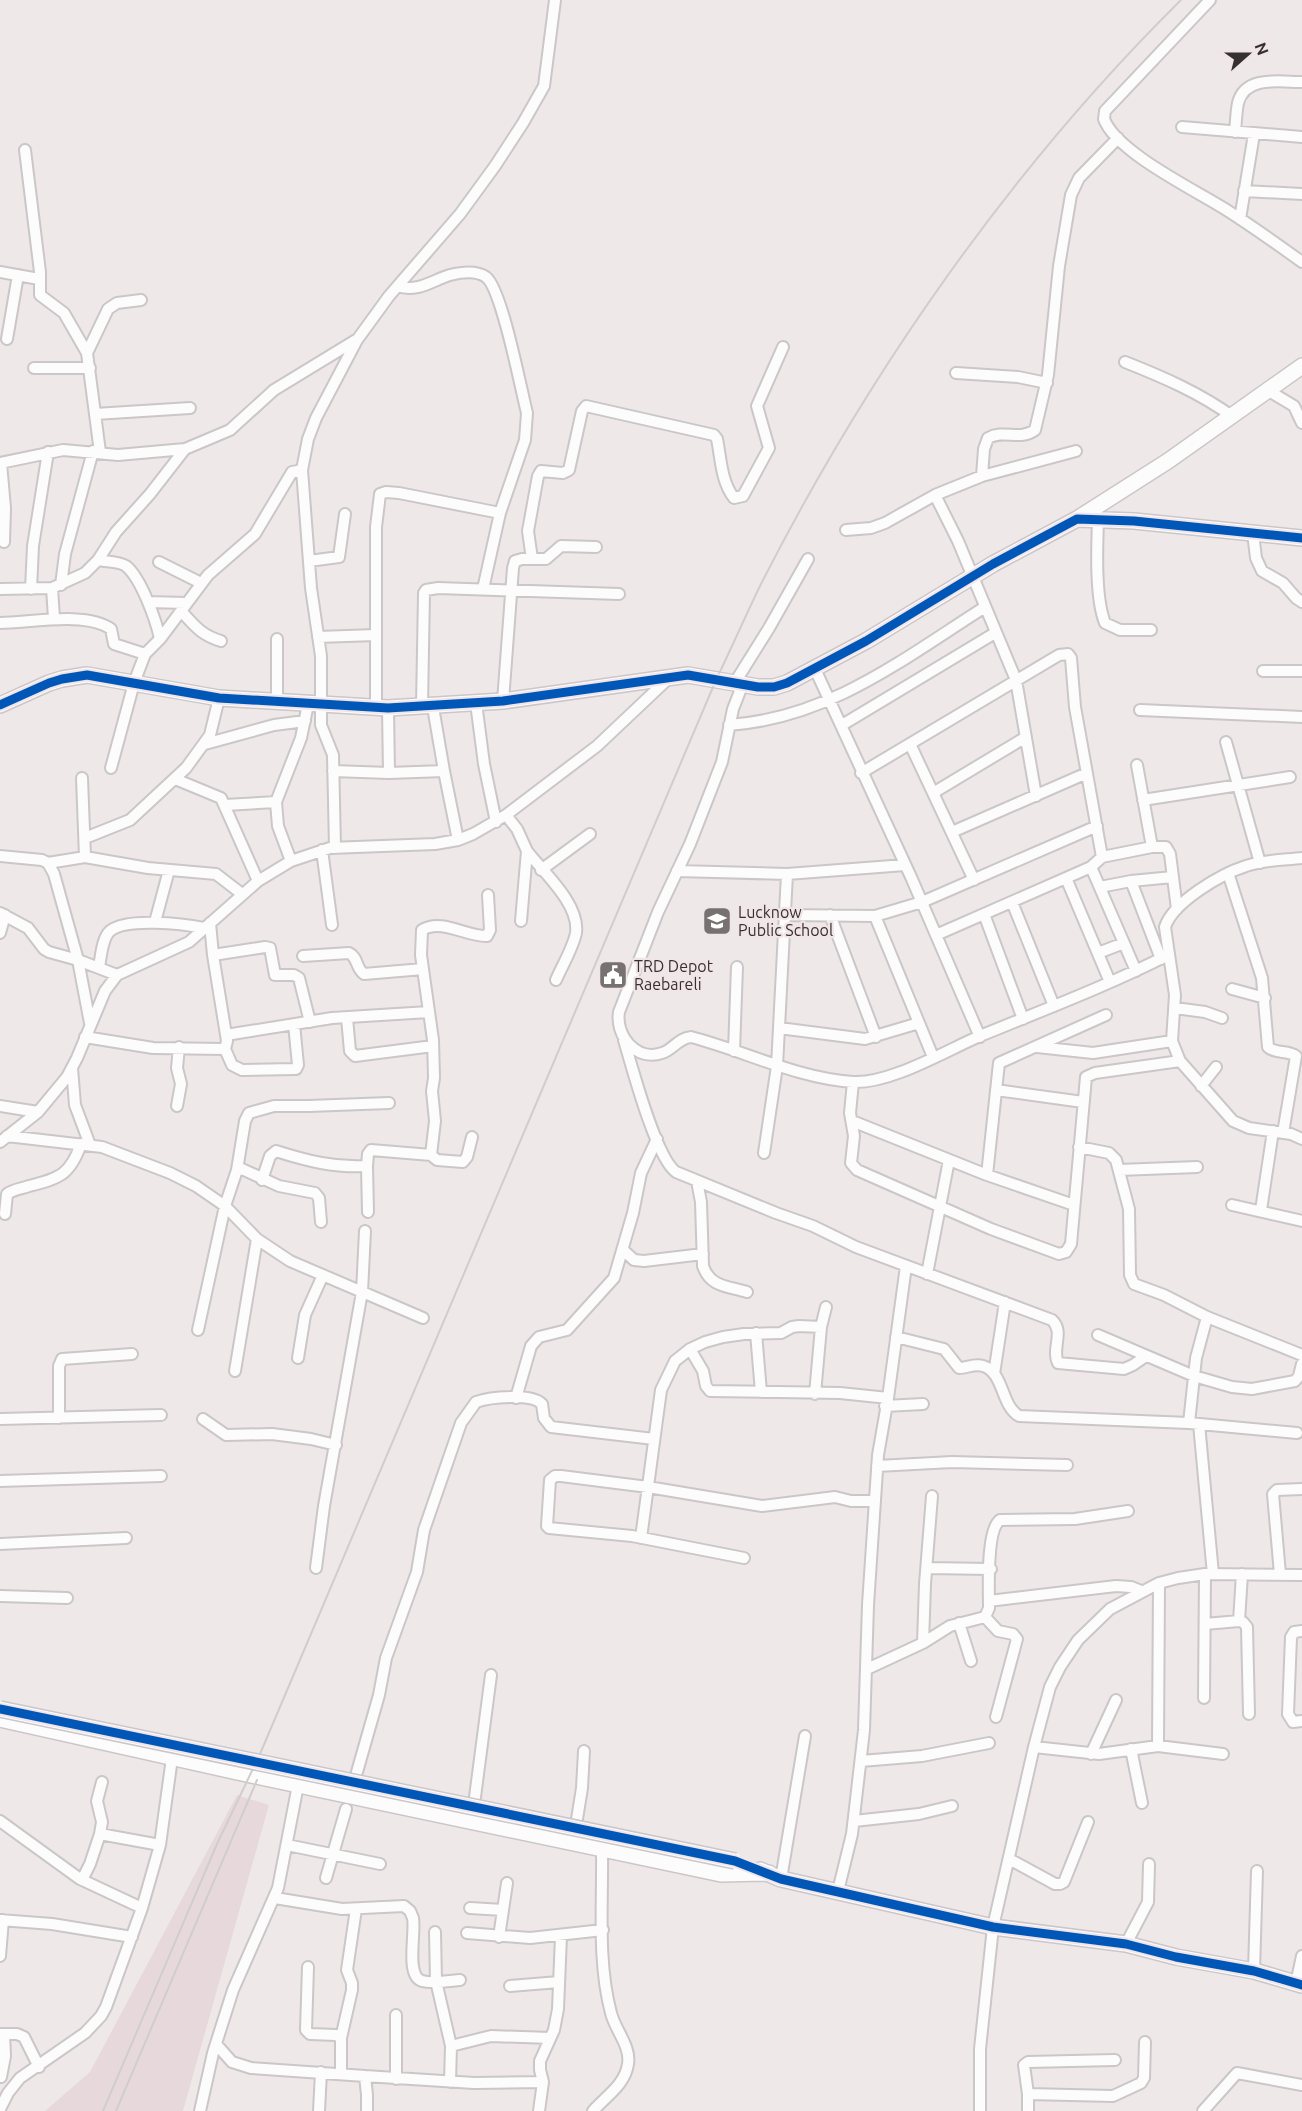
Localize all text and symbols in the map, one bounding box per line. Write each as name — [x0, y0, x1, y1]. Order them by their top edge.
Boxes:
north arrow — [1218, 24, 1278, 84]
text: N — [1251, 40, 1273, 57]
place label: Lucknow Public School — [738, 903, 833, 939]
school or university icon: Lucknow Public School — [701, 905, 733, 937]
place label: TRD Depot Raebareli — [634, 957, 714, 993]
public building icon: TRD Depot Raebareli — [597, 959, 629, 991]

